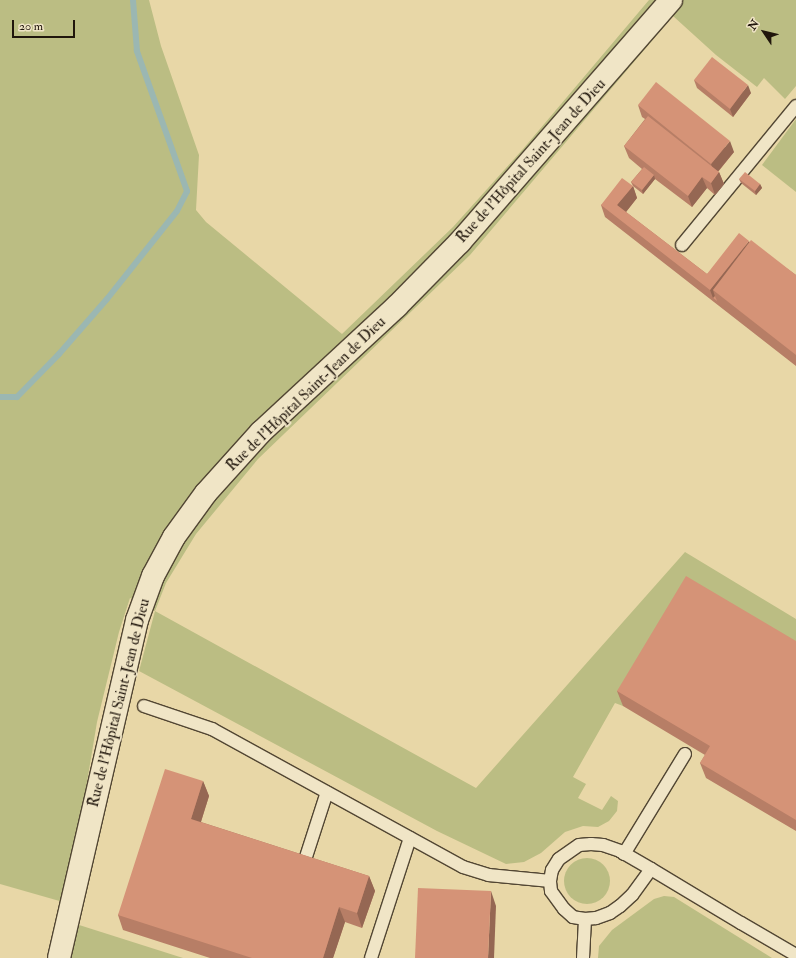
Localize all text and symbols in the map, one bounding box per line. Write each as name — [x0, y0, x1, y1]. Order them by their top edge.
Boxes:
scale bar — [14, 12, 77, 38]
north arrow — [744, 12, 784, 52]
text: N — [746, 17, 762, 33]
text: 20 m — [19, 19, 43, 34]
street label: Rue de l'Hôpital Saint-Jean de Dieu — [453, 75, 609, 247]
street label: Rue de l'Hôpital Saint-Jean de Dieu — [223, 313, 389, 475]
street label: Rue de l'Hôpital Saint-Jean de Dieu — [84, 597, 154, 809]

